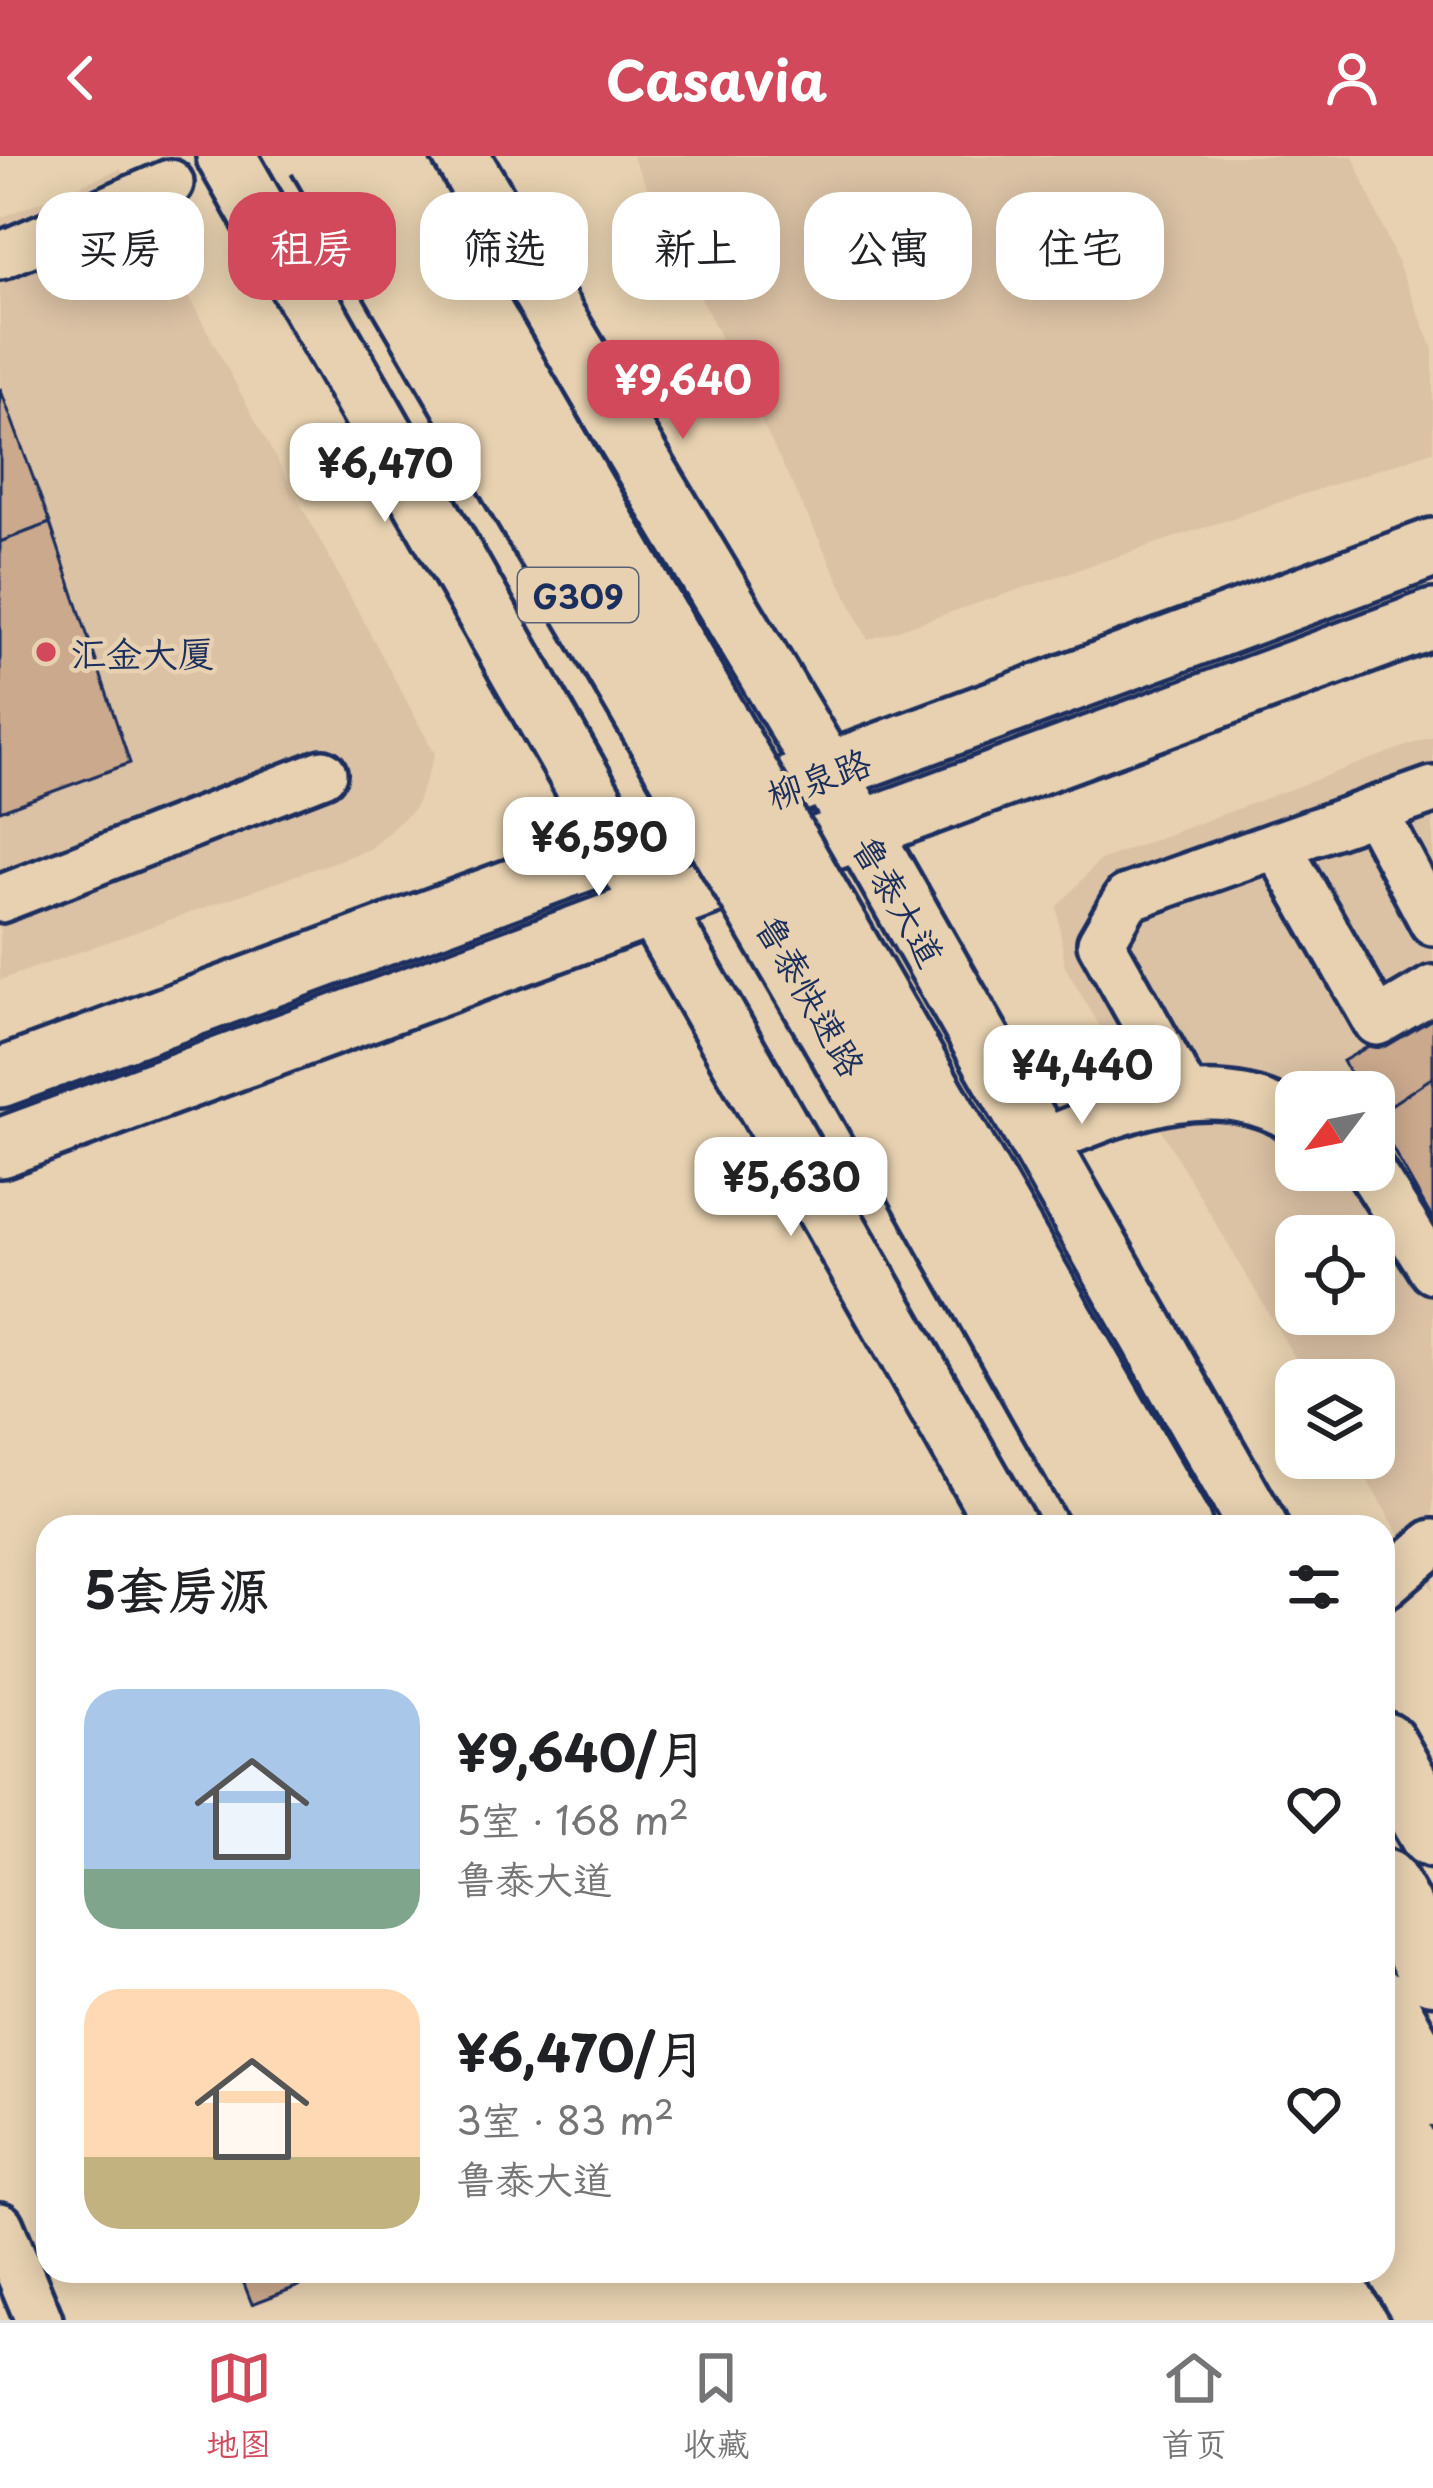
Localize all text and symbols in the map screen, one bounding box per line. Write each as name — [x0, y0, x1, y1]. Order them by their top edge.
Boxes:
text: Casavia — [606, 38, 827, 119]
icon: back — [48, 45, 114, 111]
icon: person — [1319, 45, 1385, 111]
chip: 买房 — [36, 192, 204, 300]
chip: 租房 — [228, 192, 396, 300]
chip: 筛选 — [420, 192, 588, 300]
chip: 新上 — [612, 192, 780, 300]
chip: 公寓 — [804, 192, 972, 300]
chip: 住宅 — [996, 192, 1164, 300]
pin: ¥9,640 — [585, 340, 781, 442]
text: ¥9,640 — [614, 349, 752, 408]
pin: ¥6,470 — [287, 423, 483, 525]
text: ¥6,470 — [317, 432, 453, 491]
road number: G309 — [518, 568, 638, 622]
place label: 汇金大厦 — [70, 625, 214, 679]
marker: 汇金大厦 — [33, 639, 59, 665]
street label: 柳泉路 — [758, 733, 878, 821]
pin: ¥6,590 — [501, 797, 697, 899]
text: ¥6,590 — [530, 806, 668, 865]
street label: 鲁泰大道 — [841, 824, 959, 976]
street label: 鲁泰快速路 — [744, 904, 880, 1086]
pin: ¥4,440 — [984, 1025, 1180, 1127]
text: ¥4,440 — [1011, 1034, 1153, 1093]
north arrow — [1275, 1071, 1395, 1191]
map controls — [1275, 1071, 1395, 1479]
pin: ¥5,630 — [693, 1137, 889, 1239]
text: ¥5,630 — [721, 1146, 861, 1205]
button: locate — [1275, 1215, 1395, 1335]
button: layers — [1275, 1359, 1395, 1479]
text: 5套房源 — [84, 1549, 270, 1626]
icon: filters — [1281, 1554, 1347, 1620]
text: ¥9,640/月 — [456, 1712, 707, 1789]
icon: home — [180, 1737, 324, 1881]
icon: heart — [1281, 1776, 1347, 1842]
text: 5室 · 168 m² — [456, 1789, 689, 1848]
text: 鲁泰大道 — [456, 1848, 612, 1907]
text: ¥6,470/月 — [456, 2012, 706, 2089]
icon: home — [180, 2037, 324, 2181]
icon: heart — [1281, 2076, 1347, 2142]
text: 3室 · 83 m² — [456, 2089, 674, 2148]
text: 鲁泰大道 — [456, 2148, 612, 2207]
tab: 地图 — [206, 2345, 272, 2467]
tab: 收藏 — [683, 2345, 749, 2467]
tab: 首页 — [1161, 2345, 1227, 2467]

